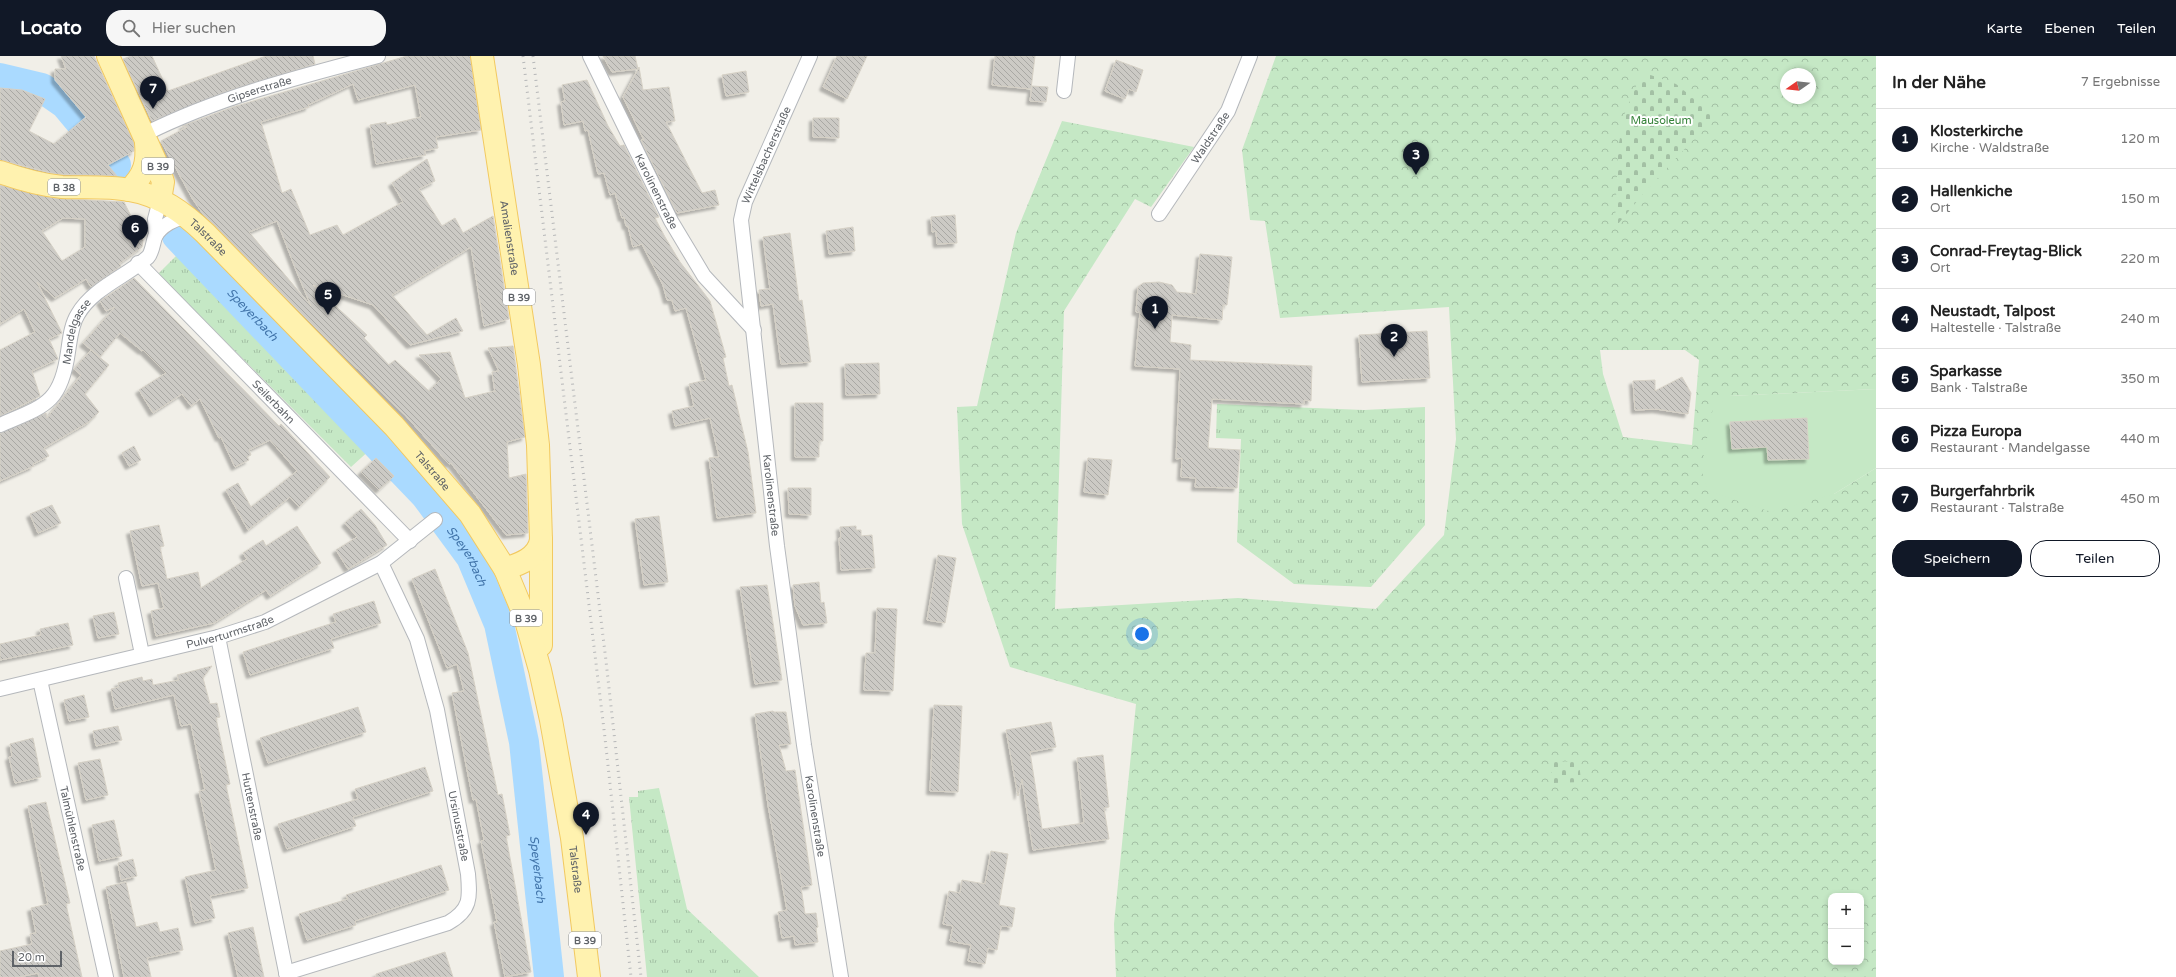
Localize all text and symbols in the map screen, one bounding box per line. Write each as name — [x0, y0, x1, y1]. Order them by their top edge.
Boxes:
search box — [106, 10, 386, 46]
text: Locato — [20, 17, 82, 39]
icon: search — [120, 17, 142, 39]
text: Hier suchen — [152, 19, 236, 37]
text: Karte — [1987, 20, 2022, 37]
text: Ebenen — [2044, 20, 2095, 37]
text: Teilen — [2117, 20, 2156, 37]
north arrow — [1780, 68, 1816, 104]
text: In der Nähe — [1892, 72, 1986, 93]
street label: Gipserstraße — [226, 74, 293, 106]
text: 7 Ergebnisse — [2081, 74, 2160, 90]
pin: 7 — [140, 76, 166, 109]
street label: Wittelsbacherstraße — [739, 105, 794, 206]
street label: Waldstraße — [1189, 110, 1233, 166]
park label: Mausoleum — [1630, 114, 1692, 127]
text: Klosterkirche — [1930, 122, 2023, 140]
text: 1 — [1901, 131, 1909, 147]
text: 120 m — [2120, 131, 2160, 147]
text: Kirche · Waldstraße — [1930, 140, 2049, 156]
pin: 3 — [1403, 142, 1429, 175]
street label: Karolinenstraße — [632, 152, 680, 232]
road number: B 39 — [142, 158, 174, 174]
road number: B 38 — [48, 179, 80, 195]
text: Hallenkiche — [1930, 182, 2012, 200]
text: 2 — [1901, 191, 1909, 207]
text: 150 m — [2120, 191, 2160, 207]
street label: Amalienstraße — [497, 200, 521, 276]
text: Ort — [1930, 200, 1950, 216]
pin: 6 — [122, 215, 148, 248]
street label: Talstraße — [187, 216, 230, 259]
text: Conrad-Freytag-Blick — [1930, 242, 2082, 260]
text: 3 — [1901, 251, 1909, 267]
text: 220 m — [2120, 251, 2160, 267]
text: Ort — [1930, 260, 1950, 276]
pin: 5 — [315, 282, 341, 315]
water label: Speyerbach — [224, 286, 281, 344]
road number: B 39 — [503, 289, 535, 305]
street label: Mandelgasse — [60, 296, 94, 366]
pin: 1 — [1142, 296, 1168, 329]
text: Neustadt, Talpost — [1930, 302, 2055, 320]
text: 4 — [1901, 311, 1909, 327]
text: 240 m — [2120, 311, 2160, 327]
text: Haltestelle · Talstraße — [1930, 320, 2061, 336]
pin: 2 — [1381, 324, 1407, 357]
text: Sparkasse — [1930, 362, 2002, 380]
text: 5 — [1901, 371, 1909, 387]
text: 350 m — [2120, 371, 2160, 387]
street label: Seilerbahn — [249, 378, 297, 426]
text: Bank · Talstraße — [1930, 380, 2028, 396]
text: Pizza Europa — [1930, 422, 2022, 440]
text: 6 — [1901, 431, 1909, 447]
text: 440 m — [2120, 431, 2160, 447]
text: Restaurant · Mandelgasse — [1930, 440, 2090, 456]
street label: Talstraße — [412, 449, 453, 493]
street label: Karolinenstraße — [760, 454, 782, 537]
text: Burgerfahrbrik — [1930, 482, 2035, 500]
text: 7 — [1901, 491, 1909, 507]
text: 450 m — [2120, 491, 2160, 507]
text: Restaurant · Talstraße — [1930, 500, 2064, 516]
water label: Speyerbach — [444, 523, 490, 589]
button: Speichern — [1892, 540, 2022, 577]
button: Teilen — [2030, 540, 2160, 577]
road number: B 39 — [510, 610, 542, 626]
street label: Pulverturmstraße — [185, 613, 276, 651]
your location — [1132, 624, 1152, 644]
street label: Huttenstraße — [239, 772, 265, 842]
street label: Karolinenstraße — [802, 774, 828, 858]
street label: Talmühlenstraße — [57, 785, 88, 872]
street label: Ursinusstraße — [445, 790, 472, 863]
pin: 4 — [573, 802, 599, 835]
water label: Speyerbach — [527, 835, 548, 904]
street label: Talstraße — [566, 845, 585, 894]
map controls — [1828, 893, 1864, 965]
button: + — [1828, 893, 1864, 929]
button: − — [1828, 929, 1864, 965]
road number: B 39 — [569, 932, 601, 948]
scale bar — [12, 949, 62, 968]
text: 20 m — [18, 951, 45, 964]

